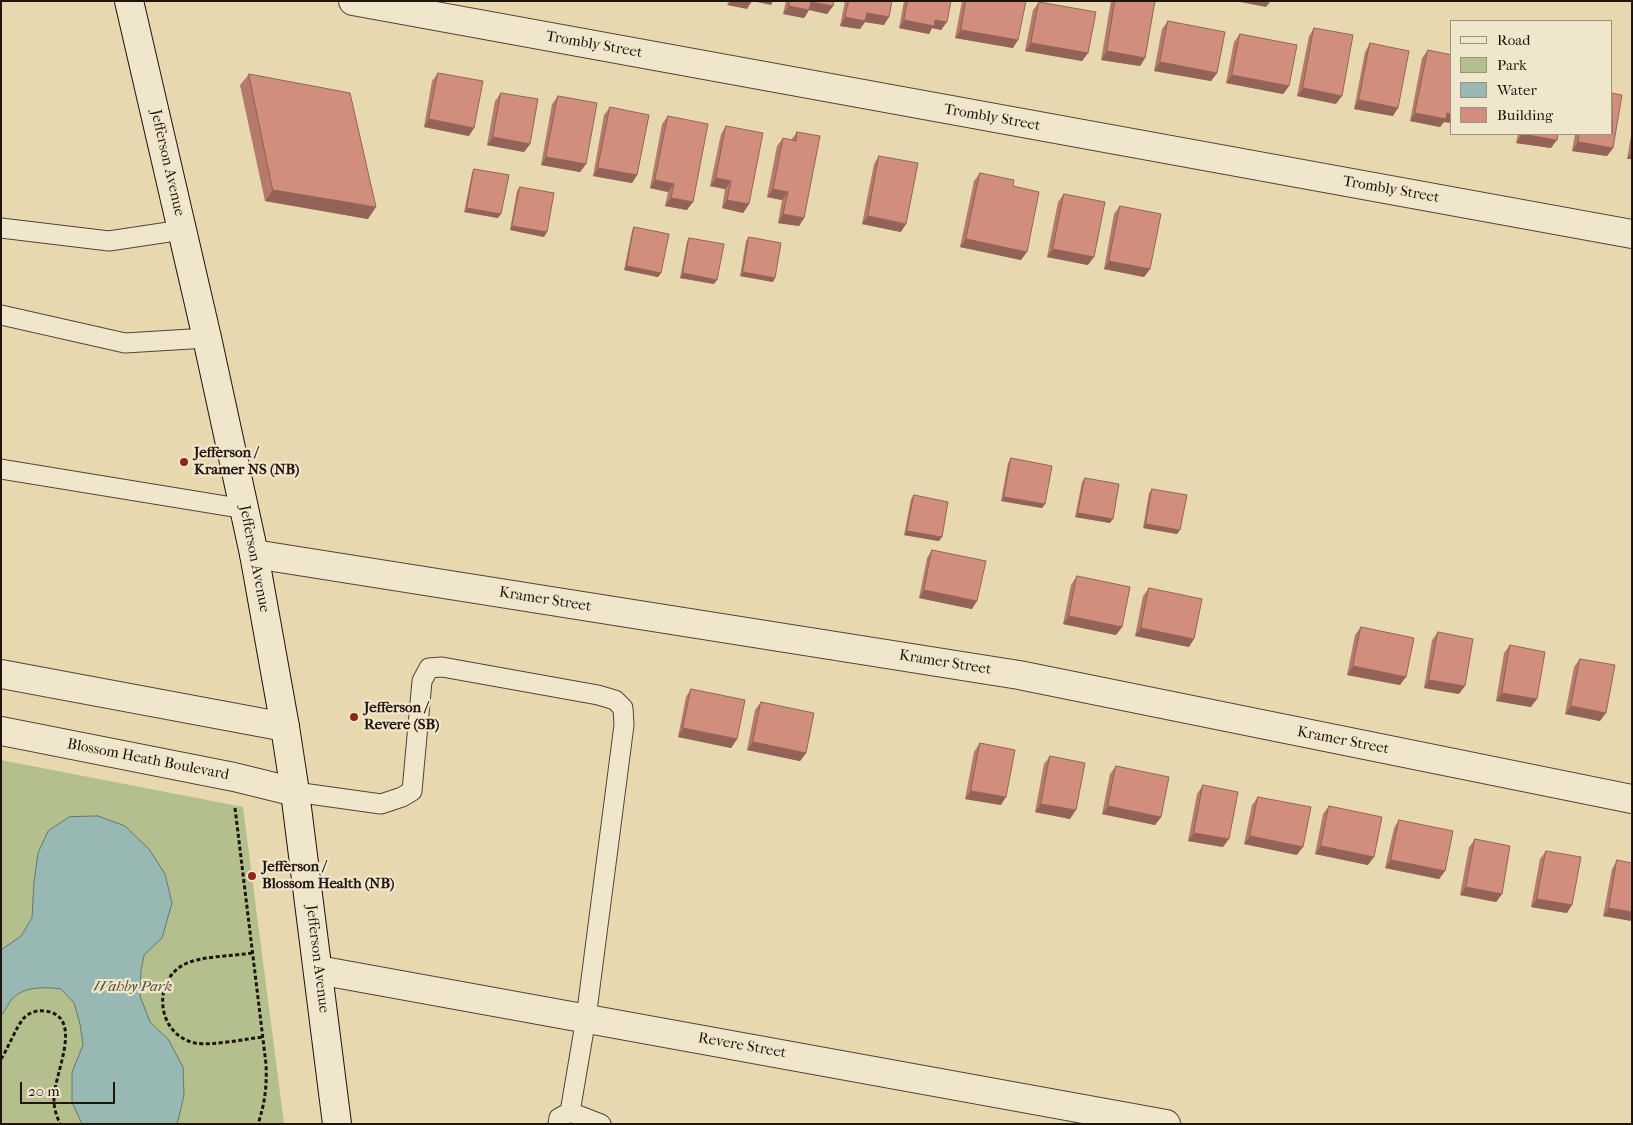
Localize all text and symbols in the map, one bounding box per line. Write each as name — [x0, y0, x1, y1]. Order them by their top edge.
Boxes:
legend — [1450, 20, 1613, 135]
street label: Trombly Street — [544, 28, 644, 62]
text: Road — [1497, 31, 1530, 49]
text: Park — [1497, 56, 1527, 74]
text: Water — [1497, 81, 1537, 99]
street label: Trombly Street — [942, 101, 1042, 135]
text: Building — [1497, 106, 1553, 124]
street label: Jefferson Avenue — [146, 108, 188, 218]
street label: Trombly Street — [1341, 173, 1441, 207]
place label: Jefferson / Kramer NS (NB) — [194, 444, 299, 479]
marker: Jefferson / Kramer NS (NB) — [178, 456, 190, 468]
street label: Jefferson Avenue — [235, 504, 273, 614]
street label: Kramer Street — [498, 584, 592, 616]
street label: Kramer Street — [898, 647, 992, 679]
place label: Jefferson / Revere (SB) — [364, 699, 439, 734]
marker: Jefferson / Revere (SB) — [348, 711, 360, 723]
street label: Kramer Street — [1296, 723, 1390, 759]
street label: Blossom Heath Boulevard — [66, 735, 230, 785]
place label: Jefferson / Blossom Health (NB) — [262, 858, 394, 893]
marker: Jefferson / Blossom Health (NB) — [246, 870, 258, 882]
street label: Jefferson Avenue — [301, 904, 333, 1014]
park label: Wahby Park — [94, 978, 172, 996]
street label: Revere Street — [697, 1029, 787, 1063]
scale bar — [22, 1072, 118, 1104]
text: 20 m — [28, 1082, 60, 1100]

